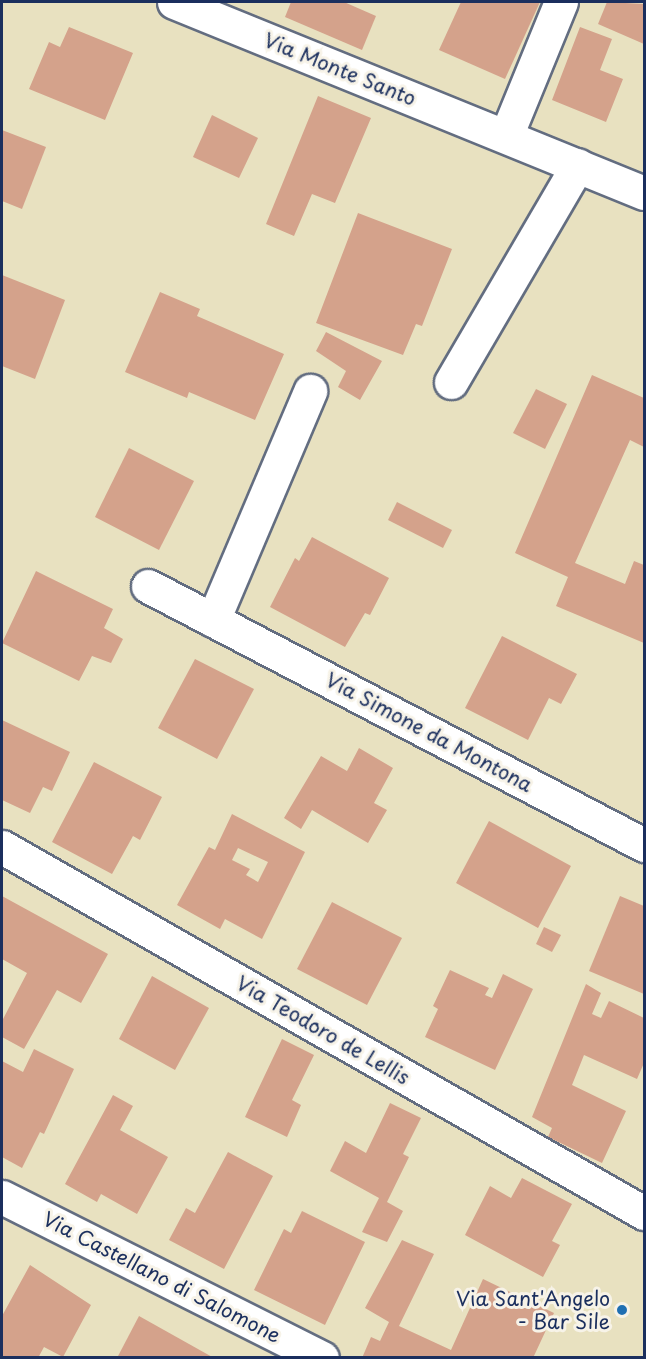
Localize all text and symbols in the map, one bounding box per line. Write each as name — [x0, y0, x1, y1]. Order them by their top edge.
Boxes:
street label: Via Monte Santo — [261, 28, 419, 110]
street label: Via Simone da Montona — [321, 667, 537, 797]
street label: Via Teodoro de Lellis — [233, 971, 413, 1089]
street label: Via Castellano di Salomone — [39, 1207, 285, 1347]
place label: Via Sant'Angelo - Bar Sile — [457, 1286, 610, 1333]
marker: Via Sant'Angelo - Bar Sile — [615, 1303, 629, 1317]

